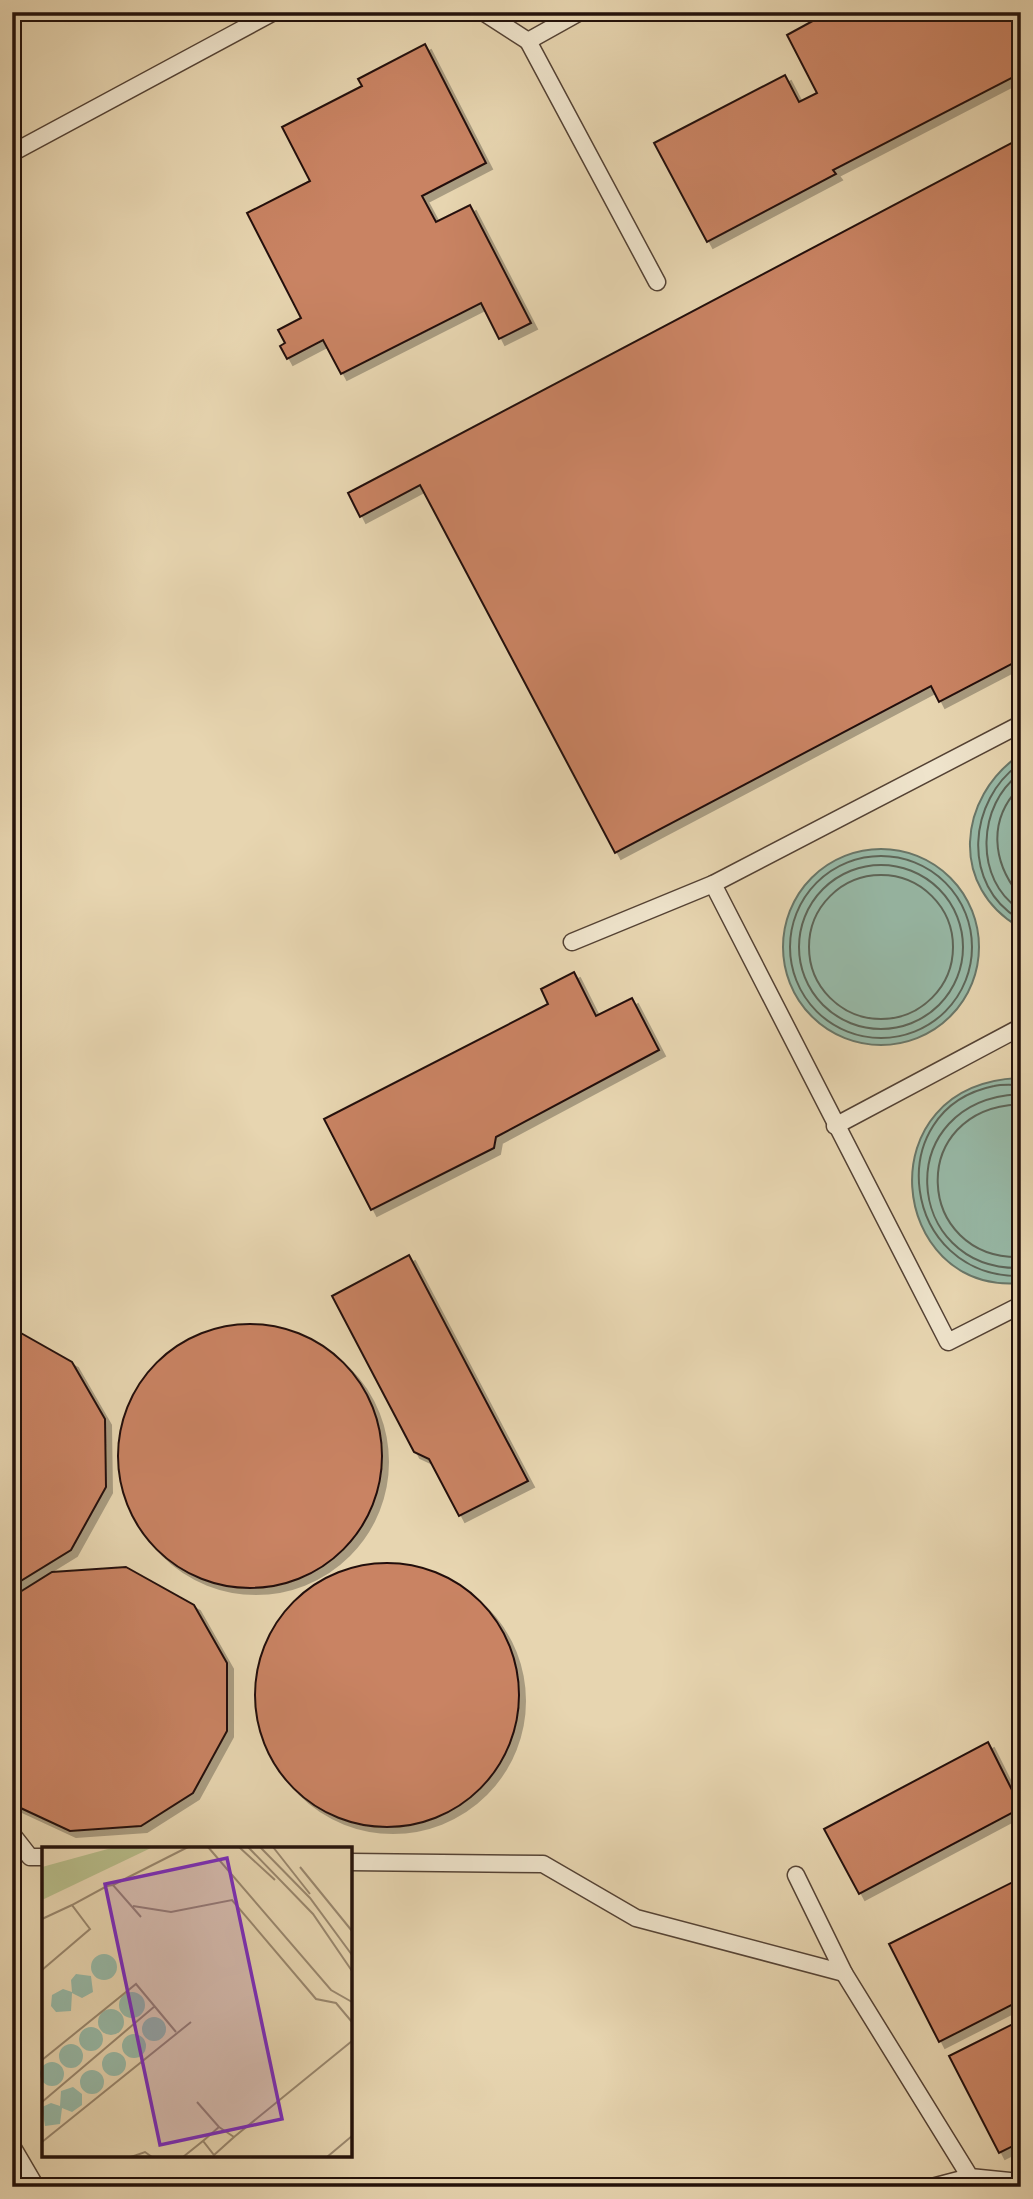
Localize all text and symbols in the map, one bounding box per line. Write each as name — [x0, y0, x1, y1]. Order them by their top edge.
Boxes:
inset map — [42, 1847, 352, 2157]

